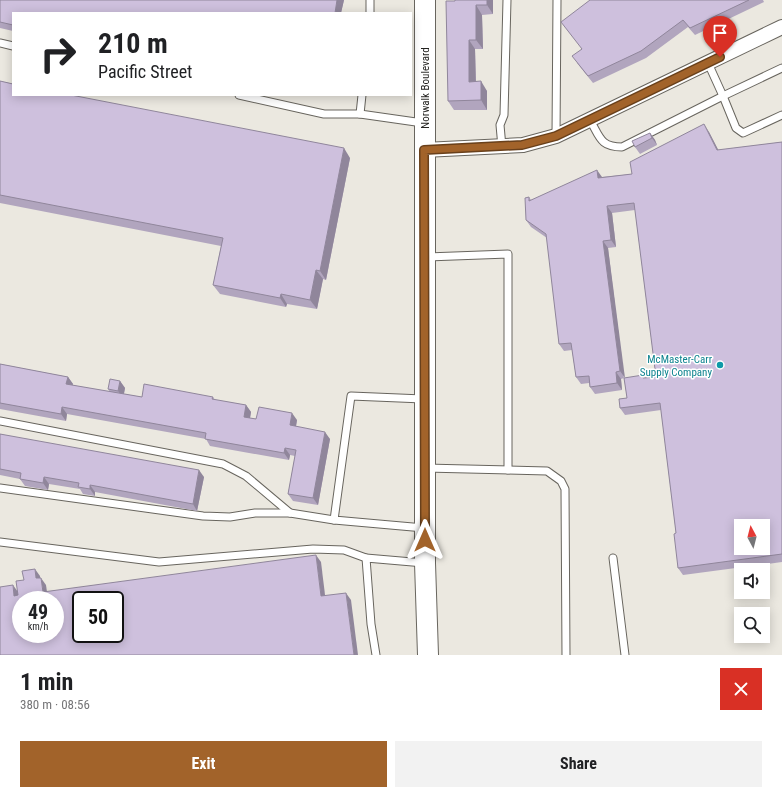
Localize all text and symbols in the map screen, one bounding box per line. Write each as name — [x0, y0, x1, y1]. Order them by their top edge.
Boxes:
pin — [703, 16, 737, 57]
icon: arrive — [709, 22, 731, 44]
text: 210 m — [98, 27, 168, 60]
icon: right — [32, 28, 84, 80]
street label: Norwalk Boulevard — [419, 47, 432, 129]
text: Pacific Street — [98, 61, 192, 82]
place label: McMaster-Carr Supply Company — [640, 353, 713, 379]
marker: McMaster-Carr Supply Company — [715, 360, 725, 370]
position arrow — [404, 519, 446, 561]
north arrow — [734, 519, 770, 555]
map controls — [734, 519, 770, 643]
button: sound — [734, 563, 770, 599]
speed limit sign: 50 — [72, 591, 124, 643]
text: 49 — [28, 600, 48, 624]
button: search — [734, 607, 770, 643]
text: km/h — [28, 621, 48, 632]
text: 1 min — [20, 668, 73, 696]
button: close — [720, 668, 762, 710]
text: 380 m · 08:56 — [20, 697, 90, 712]
button: Exit — [20, 741, 387, 787]
button: Share — [395, 741, 762, 787]

